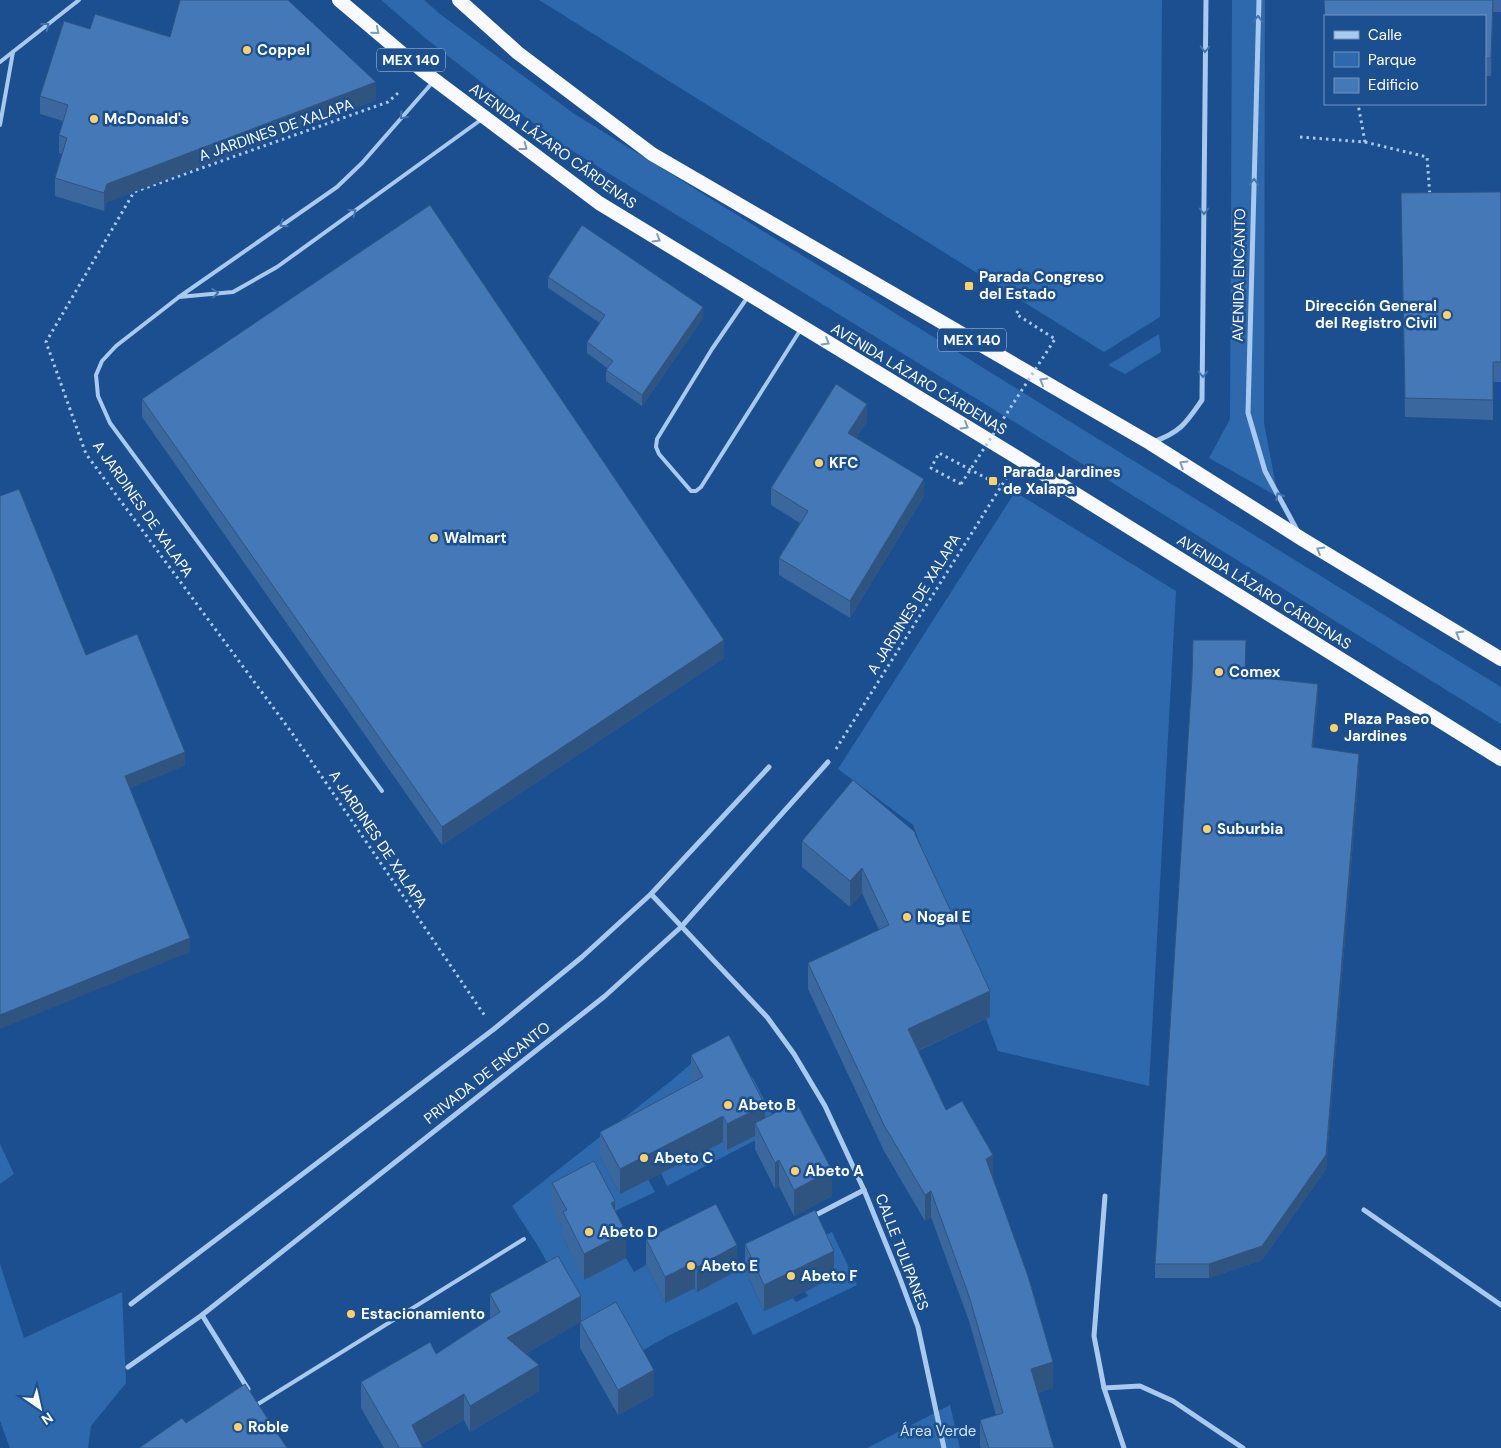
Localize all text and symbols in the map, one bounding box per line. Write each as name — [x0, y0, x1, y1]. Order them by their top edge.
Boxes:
one-way arrow — [1253, 15, 1264, 23]
legend — [1324, 15, 1486, 105]
one-way arrow — [40, 24, 49, 32]
text: Calle — [1368, 25, 1402, 45]
one-way arrow — [370, 26, 379, 34]
place label: Coppel — [257, 40, 310, 60]
marker: Coppel — [241, 44, 253, 56]
one-way arrow — [1200, 45, 1210, 53]
road number: MEX 140 — [377, 48, 445, 72]
text: Parque — [1368, 50, 1416, 70]
text: Edificio — [1368, 75, 1419, 95]
street label: AVENIDA LÁZARO CÁRDENAS — [465, 79, 641, 214]
street label: A JARDINES DE XALAPA — [196, 94, 356, 166]
place label: McDonald's — [104, 109, 189, 129]
one-way arrow — [400, 110, 409, 119]
marker: McDonald's — [88, 113, 100, 125]
one-way arrow — [518, 141, 527, 149]
one-way arrow — [1249, 178, 1260, 186]
one-way arrow — [1199, 208, 1209, 215]
street label: AVENIDA ENCANTO — [1228, 208, 1250, 342]
one-way arrow — [347, 209, 357, 218]
one-way arrow — [280, 218, 289, 227]
one-way arrow — [652, 232, 661, 242]
place label: Parada Congreso del Estado — [979, 267, 1104, 304]
marker: Parada Congreso del Estado — [963, 280, 975, 292]
one-way arrow — [211, 288, 219, 299]
place label: Dirección General del Registro Civil — [1305, 296, 1437, 333]
marker: Dirección General del Registro Civil — [1441, 309, 1453, 321]
street label: AVENIDA LÁZARO CÁRDENAS — [827, 318, 1011, 440]
road number: MEX 140 — [938, 328, 1006, 352]
one-way arrow — [821, 335, 830, 345]
one-way arrow — [1197, 370, 1208, 378]
one-way arrow — [1039, 377, 1048, 387]
one-way arrow — [959, 420, 969, 429]
street label: A JARDINES DE XALAPA — [88, 437, 198, 581]
place label: KFC — [829, 453, 858, 473]
marker: KFC — [813, 457, 825, 469]
one-way arrow — [1179, 460, 1188, 470]
place label: Parada Jardines de Xalapa — [1003, 462, 1121, 499]
marker: Parada Jardines de Xalapa — [987, 475, 999, 487]
one-way arrow — [1275, 492, 1285, 501]
place label: Walmart — [444, 528, 507, 548]
street label: A JARDINES DE XALAPA — [863, 530, 965, 678]
street label: AVENIDA LÁZARO CÁRDENAS — [1173, 530, 1355, 654]
marker: Walmart — [428, 532, 440, 544]
one-way arrow — [1317, 546, 1326, 556]
one-way arrow — [1456, 631, 1465, 641]
place label: Comex — [1229, 662, 1281, 682]
marker: Comex — [1213, 666, 1225, 678]
place label: Plaza Paseo Jardines — [1344, 709, 1429, 746]
marker: Plaza Paseo Jardines — [1328, 722, 1340, 734]
street label: A JARDINES DE XALAPA — [324, 766, 432, 912]
place label: Suburbia — [1217, 819, 1283, 839]
marker: Suburbia — [1201, 823, 1213, 835]
place label: Nogal E — [917, 907, 971, 927]
marker: Nogal E — [901, 911, 913, 923]
street label: PRIVADA DE ENCANTO — [420, 1017, 554, 1129]
place label: Abeto B — [738, 1095, 796, 1115]
marker: Abeto B — [722, 1099, 734, 1111]
place label: Abeto C — [654, 1148, 713, 1168]
marker: Abeto C — [638, 1152, 650, 1164]
place label: Abeto A — [805, 1161, 864, 1181]
marker: Abeto A — [789, 1165, 801, 1177]
street label: CALLE TULIPANES — [871, 1191, 934, 1313]
place label: Abeto D — [599, 1222, 658, 1242]
marker: Abeto D — [583, 1226, 595, 1238]
place label: Abeto E — [701, 1256, 758, 1276]
marker: Abeto E — [685, 1260, 697, 1272]
place label: Abeto F — [801, 1266, 858, 1286]
marker: Abeto F — [785, 1270, 797, 1282]
place label: Estacionamiento — [361, 1304, 485, 1324]
marker: Estacionamiento — [345, 1308, 357, 1320]
north arrow — [15, 1383, 65, 1433]
text: N — [38, 1408, 57, 1429]
place label: Roble — [248, 1417, 289, 1437]
marker: Roble — [232, 1421, 244, 1433]
park label: Área Verde — [900, 1421, 976, 1441]

